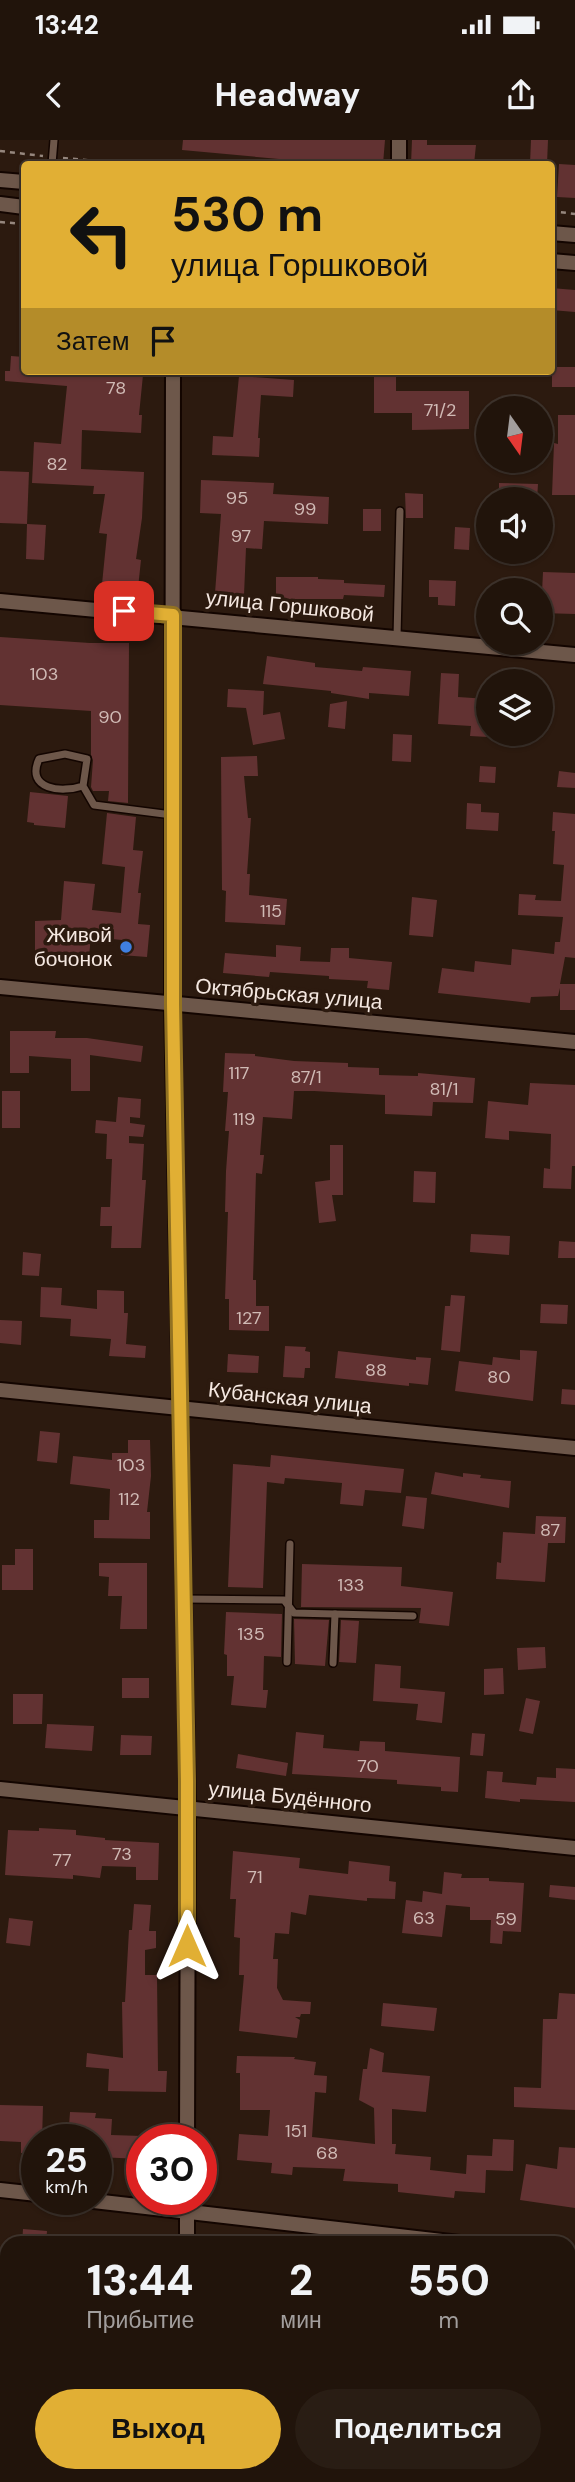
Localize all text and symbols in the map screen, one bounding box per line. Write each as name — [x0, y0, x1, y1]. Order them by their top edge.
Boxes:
text: 13:42 — [35, 8, 99, 42]
text: Headway — [215, 74, 360, 116]
icon: back — [35, 76, 73, 114]
icon: share — [502, 76, 540, 114]
text: 530 m — [171, 182, 323, 246]
icon: left — [56, 189, 147, 280]
text: улица Горшковой — [171, 244, 428, 286]
icon: arrive — [144, 322, 182, 360]
text: Затем — [56, 324, 130, 358]
house number: 78 — [106, 376, 126, 400]
north arrow — [476, 396, 553, 472]
map controls — [476, 396, 553, 746]
house number: 71/2 — [424, 398, 456, 422]
house number: 82 — [46, 452, 68, 476]
house number: 95 — [226, 486, 248, 510]
button: sound — [476, 487, 553, 564]
house number: 99 — [294, 497, 316, 521]
house number: 97 — [231, 524, 251, 548]
button: search — [476, 578, 553, 655]
pin — [94, 581, 154, 641]
street label: улица Горшковой — [205, 583, 375, 629]
icon: arrive — [105, 592, 143, 630]
house number: 103 — [30, 662, 58, 686]
button: layers — [476, 669, 553, 746]
house number: 90 — [98, 705, 122, 729]
house number: 115 — [260, 899, 282, 923]
place label: Живой бочонок — [34, 921, 113, 973]
marker: Живой бочонок — [118, 939, 134, 955]
street label: Октябрьская улица — [194, 972, 384, 1016]
house number: 117 — [229, 1061, 249, 1085]
house number: 87/1 — [290, 1065, 322, 1089]
house number: 81/1 — [430, 1077, 458, 1101]
house number: 119 — [233, 1107, 255, 1131]
house number: 127 — [236, 1306, 262, 1330]
house number: 88 — [365, 1358, 387, 1382]
house number: 80 — [487, 1365, 511, 1389]
street label: Кубанская улица — [207, 1375, 373, 1421]
house number: 103 — [117, 1453, 145, 1477]
house number: 112 — [118, 1487, 140, 1511]
house number: 87 — [540, 1518, 560, 1542]
house number: 133 — [338, 1573, 364, 1597]
house number: 135 — [237, 1622, 265, 1646]
house number: 70 — [357, 1754, 379, 1778]
street label: улица Будённого — [207, 1774, 373, 1820]
house number: 73 — [112, 1842, 132, 1866]
house number: 77 — [52, 1848, 72, 1872]
house number: 71 — [247, 1865, 263, 1889]
house number: 63 — [413, 1906, 435, 1930]
house number: 59 — [495, 1907, 517, 1931]
position arrow — [150, 1909, 224, 1983]
house number: 151 — [285, 2119, 307, 2143]
speed limit sign: 30 — [126, 2124, 217, 2215]
text: 25 — [46, 2137, 87, 2183]
house number: 68 — [316, 2141, 338, 2165]
text: km/h — [45, 2175, 88, 2199]
text: 13:44 — [87, 2253, 194, 2308]
text: 2 — [289, 2253, 313, 2308]
text: 550 — [408, 2253, 490, 2308]
text: Прибытие — [86, 2305, 194, 2335]
text: мин — [280, 2305, 322, 2335]
text: m — [439, 2305, 459, 2335]
button: Выход — [35, 2389, 281, 2469]
button: Поделиться — [295, 2389, 541, 2469]

